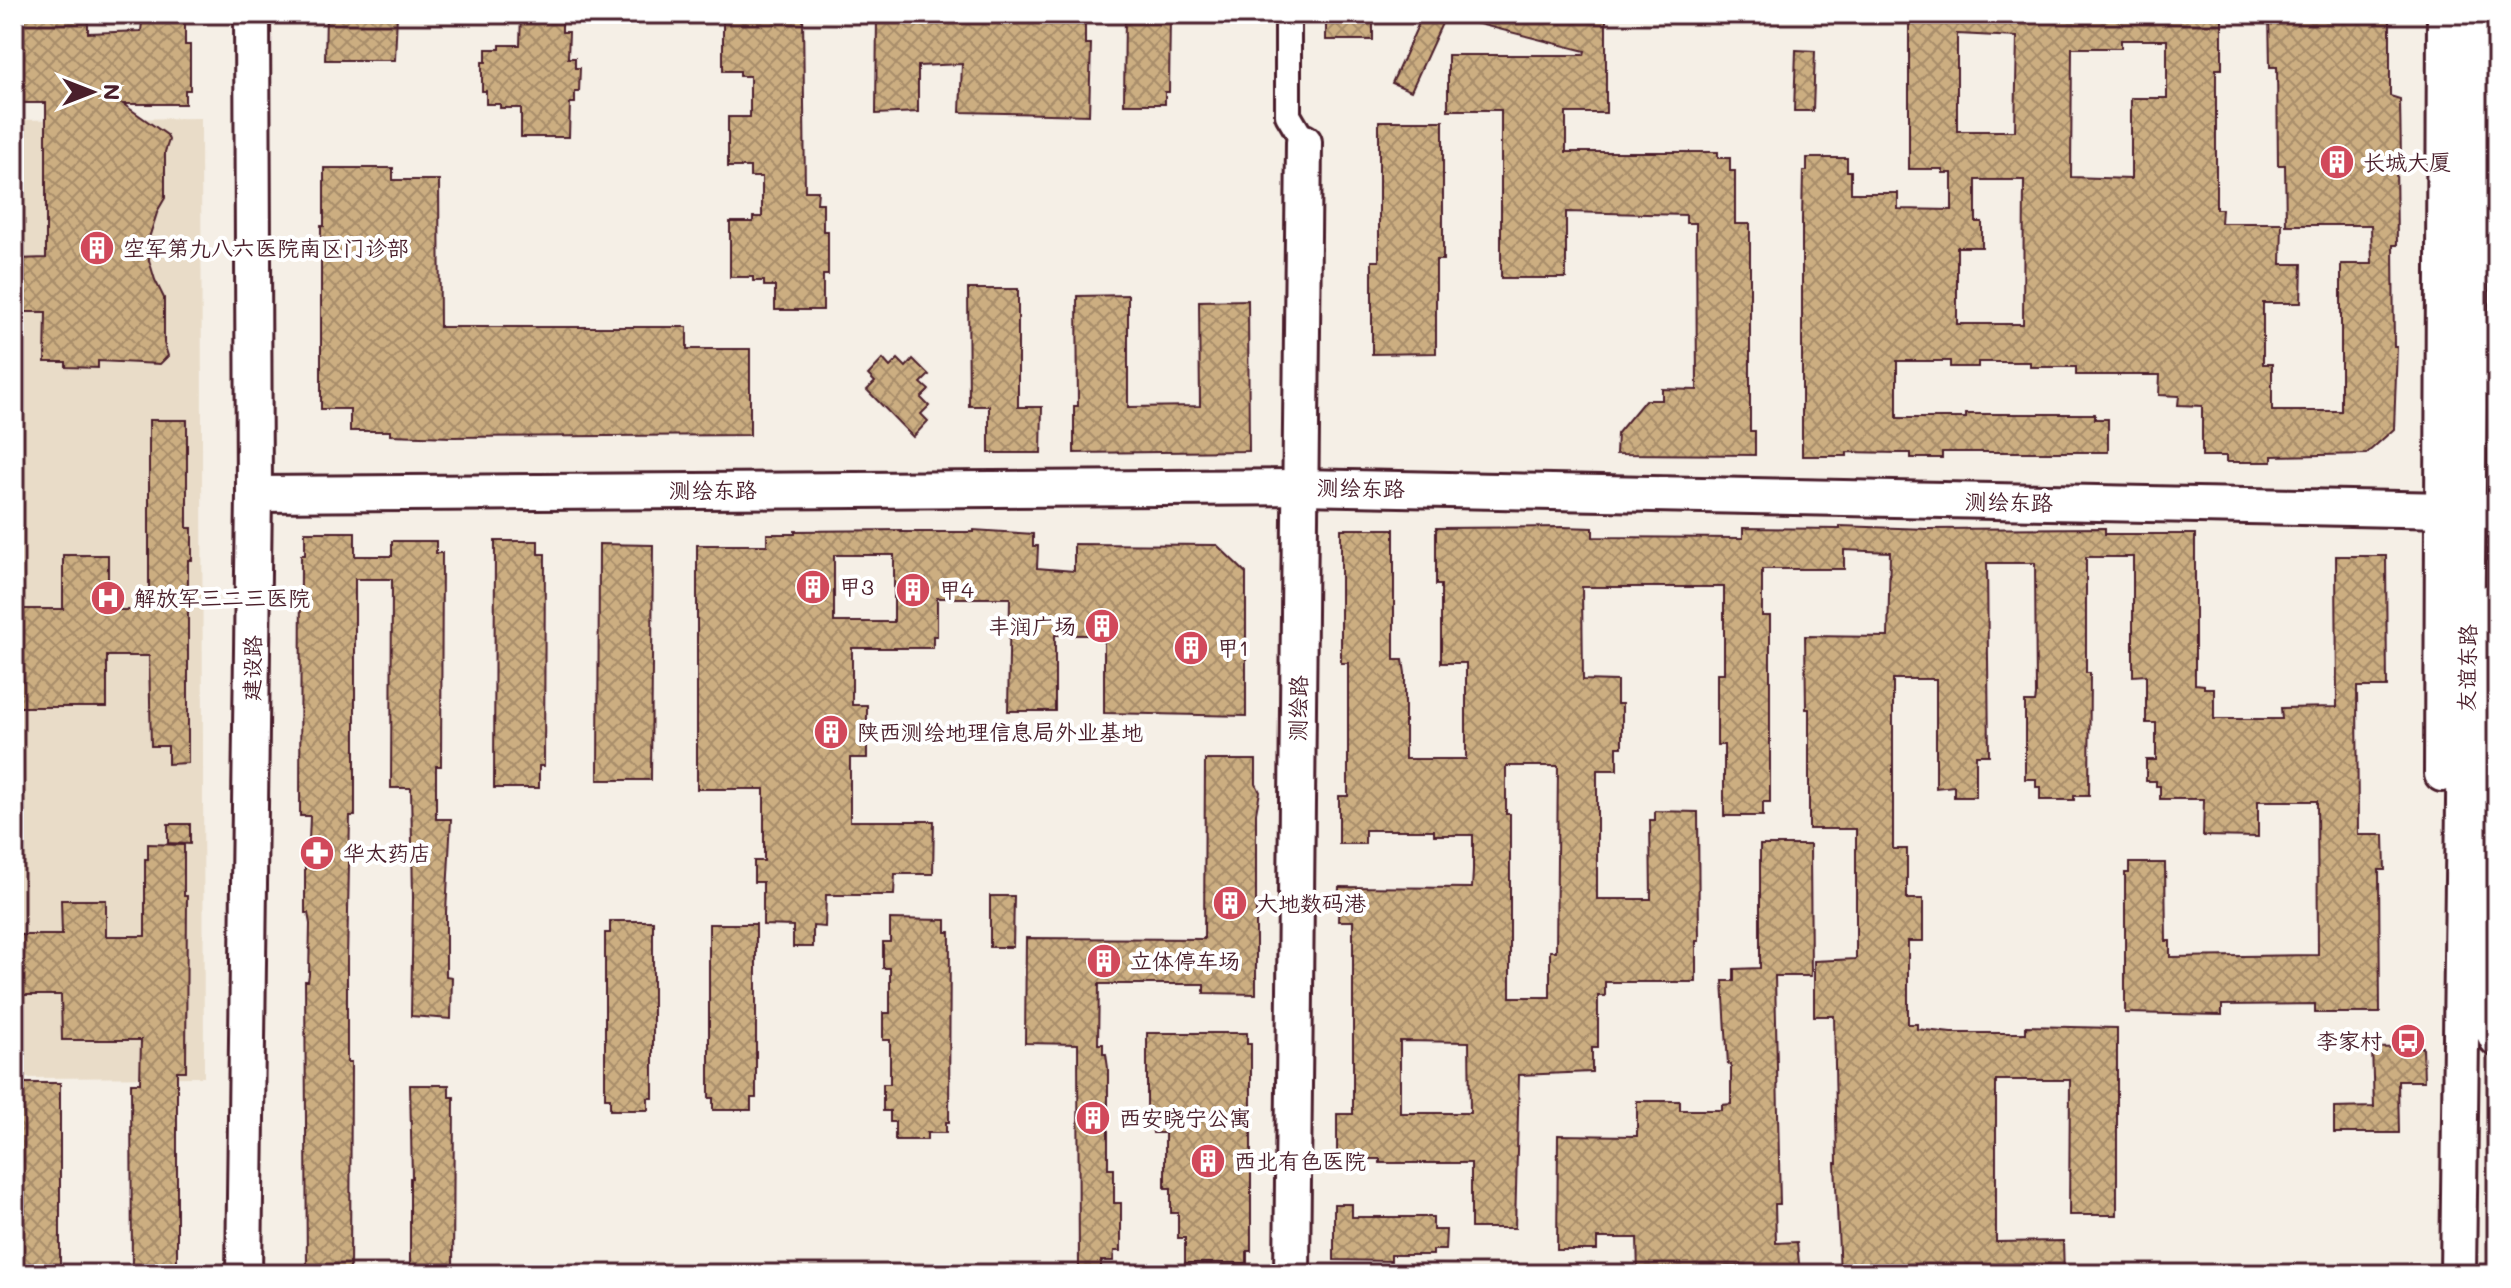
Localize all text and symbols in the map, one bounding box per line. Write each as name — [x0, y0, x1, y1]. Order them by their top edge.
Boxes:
north arrow — [52, 52, 132, 132]
text: N — [98, 84, 127, 100]
building icon: 长城大厦 — [2318, 143, 2356, 181]
place label: 长城大厦 — [2363, 147, 2451, 176]
building icon: 空军第九八六医院南区门诊部 — [78, 229, 116, 267]
place label: 空军第九八六医院南区门诊部 — [123, 233, 409, 262]
street label: 测绘东路 — [1317, 472, 1405, 503]
street label: 测绘东路 — [669, 475, 757, 504]
street label: 测绘东路 — [1965, 486, 2053, 517]
building icon: 甲3 — [794, 568, 832, 606]
building icon: 甲4 — [894, 571, 932, 609]
place label: 甲3 — [839, 572, 874, 601]
place label: 甲4 — [939, 575, 974, 604]
hospital icon: 解放军三二三医院 — [89, 579, 127, 617]
place label: 解放军三二三医院 — [134, 583, 310, 612]
building icon: 丰润广场 — [1083, 607, 1121, 645]
place label: 丰润广场 — [988, 611, 1076, 640]
street label: 友谊东路 — [2451, 624, 2482, 712]
building icon: 甲1 — [1172, 629, 1210, 667]
place label: 甲1 — [1217, 633, 1249, 662]
street label: 建设路 — [236, 635, 267, 701]
street label: 测绘路 — [1282, 675, 1313, 741]
building icon: 陕西测绘地理信息局外业基地 — [812, 713, 850, 751]
place label: 陕西测绘地理信息局外业基地 — [857, 717, 1143, 746]
pharmacy icon: 华太药店 — [298, 834, 336, 872]
place label: 华太药店 — [343, 838, 431, 867]
building icon: 大地数码港 — [1211, 884, 1249, 922]
place label: 大地数码港 — [1256, 888, 1366, 917]
building icon: 立体停车场 — [1085, 942, 1123, 980]
place label: 立体停车场 — [1130, 946, 1240, 975]
bus stop icon: 李家村 — [2389, 1022, 2427, 1060]
place label: 李家村 — [2316, 1026, 2382, 1055]
building icon: 西安晓宁公寓 — [1074, 1099, 1112, 1137]
place label: 西安晓宁公寓 — [1119, 1103, 1251, 1132]
building icon: 西北有色医院 — [1189, 1142, 1227, 1180]
place label: 西北有色医院 — [1234, 1146, 1366, 1175]

